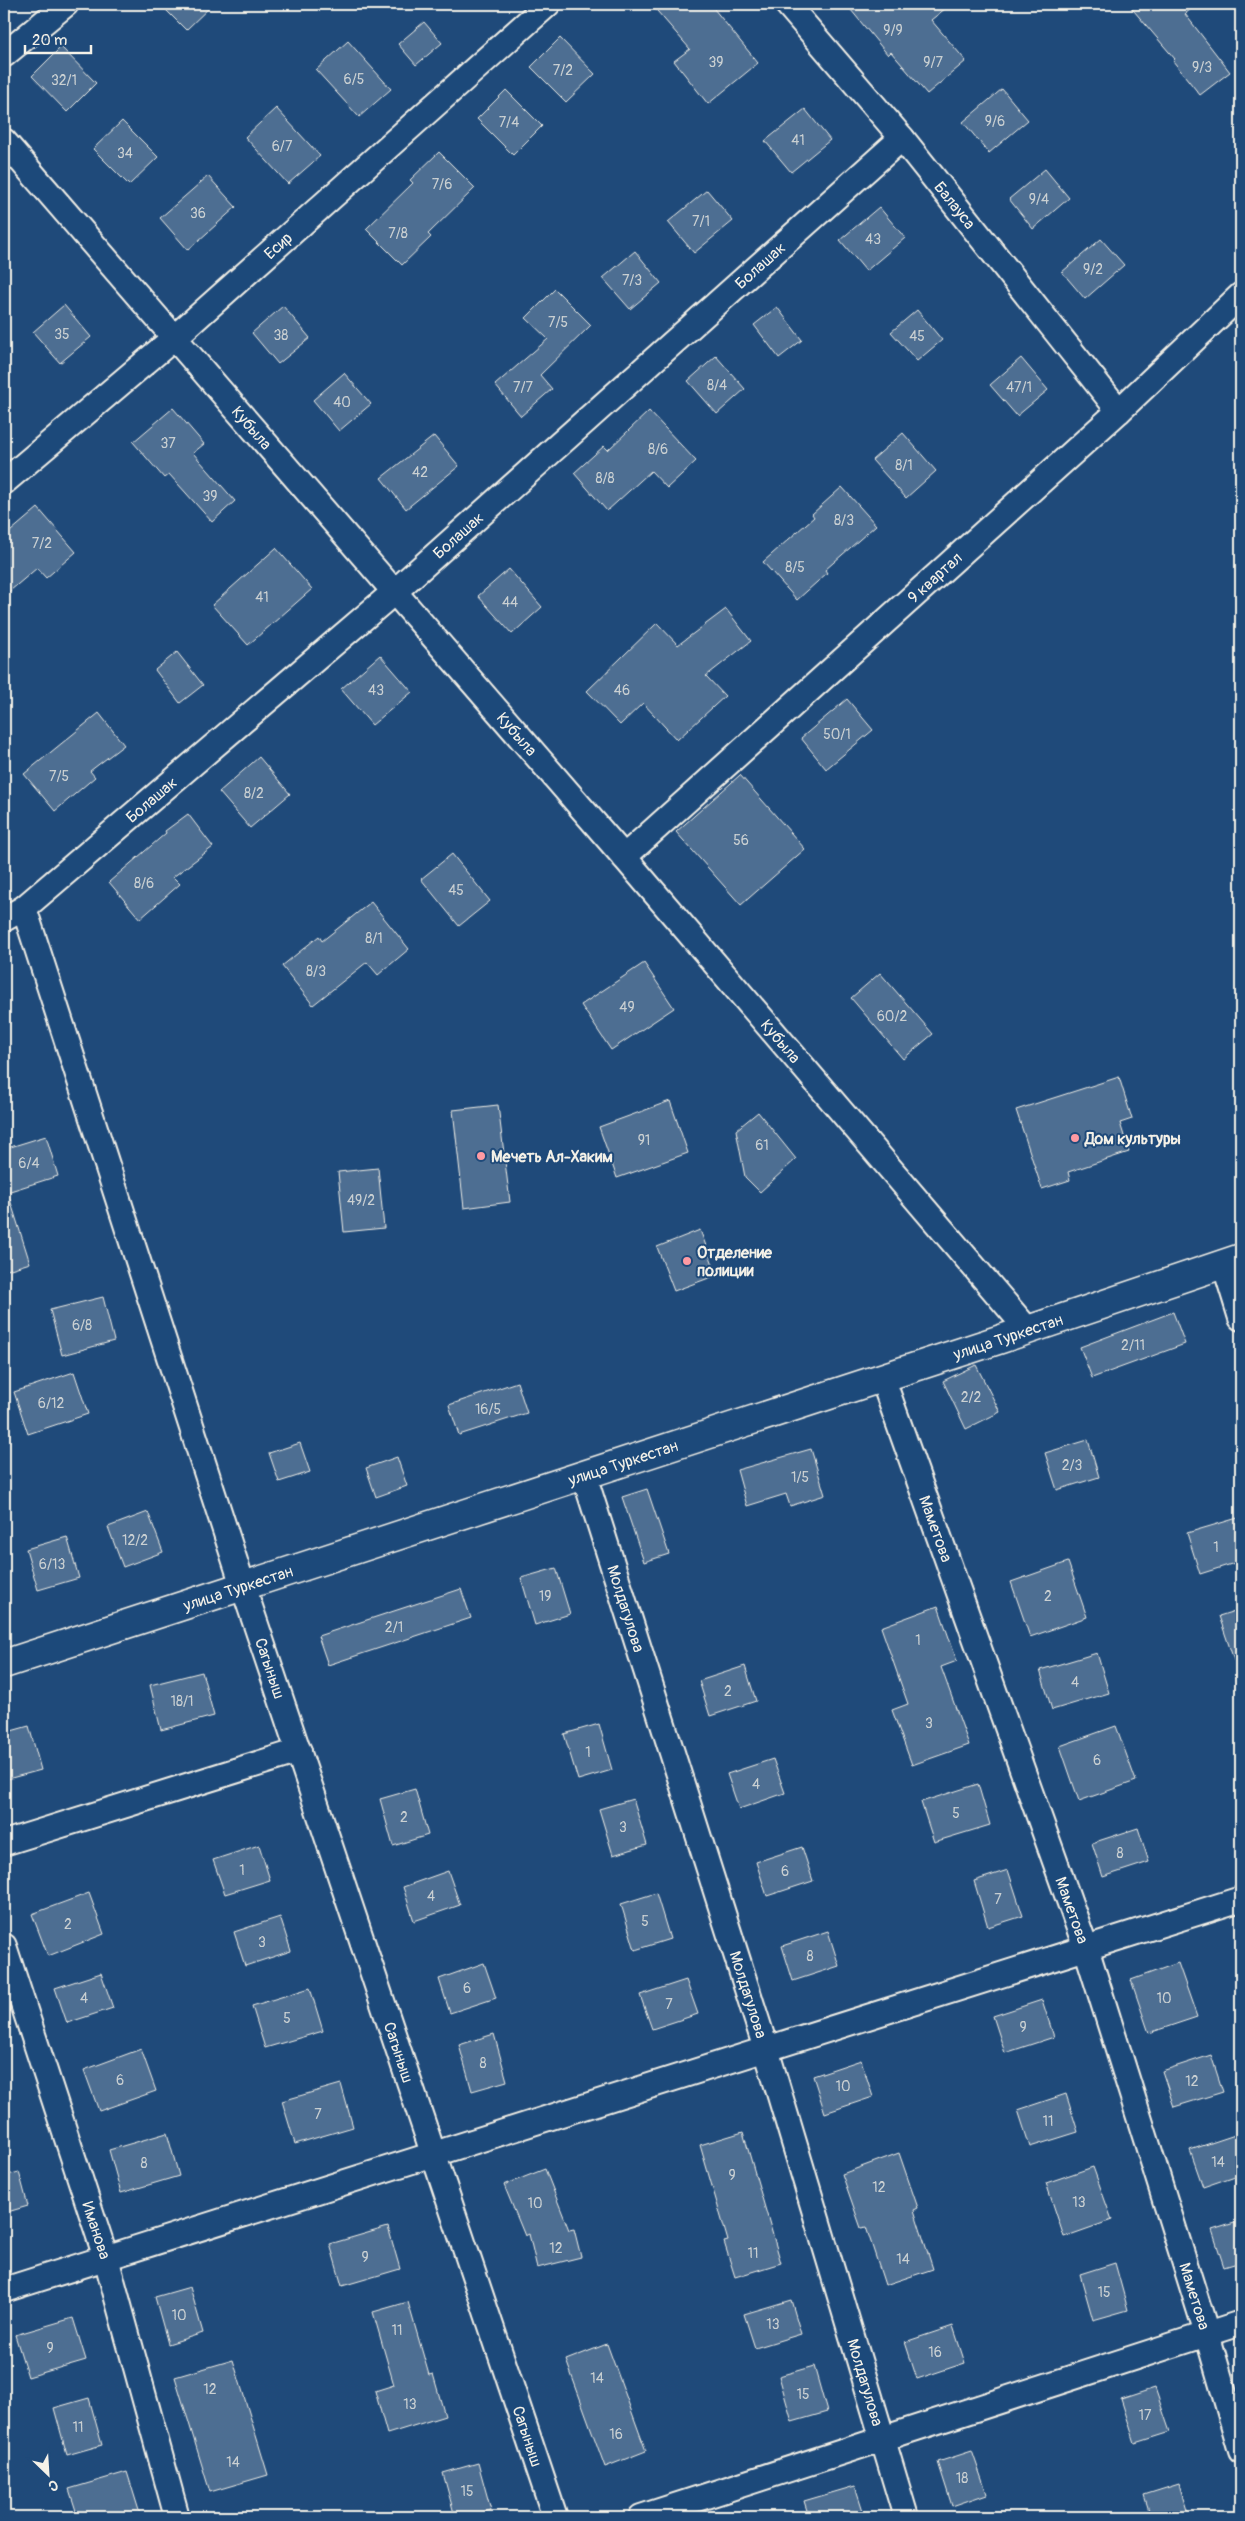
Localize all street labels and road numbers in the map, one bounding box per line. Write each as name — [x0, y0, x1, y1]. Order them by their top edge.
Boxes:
street label: Балауса — [929, 178, 979, 233]
street label: Есир — [260, 228, 297, 264]
street label: Болашак — [731, 238, 790, 294]
street label: Кубыла — [227, 402, 276, 454]
street label: Болашак — [429, 508, 488, 564]
street label: 9 квартал — [904, 548, 967, 608]
street label: Кубыла — [492, 708, 541, 760]
street label: Болашак — [122, 773, 182, 828]
street label: Кубыла — [756, 1016, 805, 1068]
street label: улица Туркестан — [950, 1310, 1066, 1365]
street label: улица Туркестан — [565, 1436, 681, 1491]
street label: Маметова — [914, 1493, 956, 1565]
street label: улица Туркестан — [180, 1562, 296, 1616]
street label: Молдагулова — [602, 1563, 649, 1655]
street label: Сагыныш — [250, 1635, 289, 1701]
street label: Маметова — [1050, 1874, 1093, 1946]
street label: Молдагулова — [725, 1949, 771, 2041]
street label: Сагыныш — [379, 2019, 418, 2085]
street label: Иманова — [77, 2199, 115, 2262]
street label: Маметова — [1174, 2260, 1214, 2332]
street label: Молдагулова — [842, 2336, 887, 2429]
street label: Сагыныш — [507, 2403, 546, 2469]

